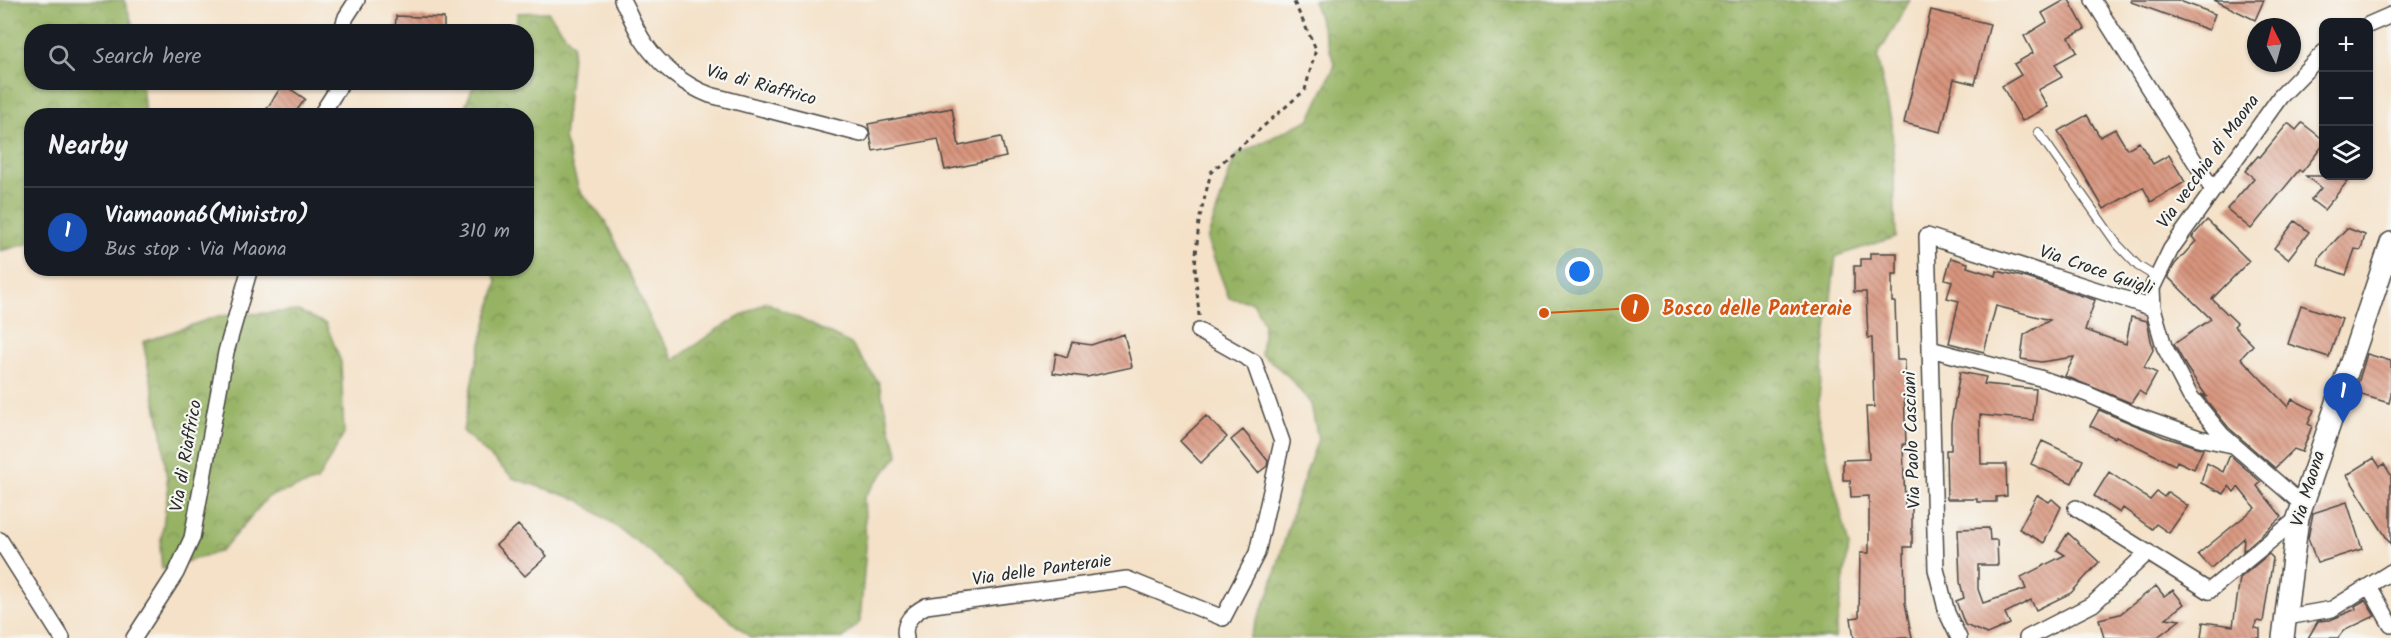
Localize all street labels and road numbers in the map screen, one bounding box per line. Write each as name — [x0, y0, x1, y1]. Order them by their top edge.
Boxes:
street label: Via di Riaffrico — [703, 57, 819, 115]
street label: Via vecchia di Maona — [2150, 89, 2268, 235]
street label: Via Croce Guigli — [2035, 238, 2158, 304]
street label: Via Paolo Casciani — [1896, 370, 1930, 509]
street label: Via di Riaffrico — [163, 398, 211, 514]
street label: Via Maona — [2284, 447, 2334, 531]
street label: Via delle Panteraie — [970, 547, 1114, 595]

